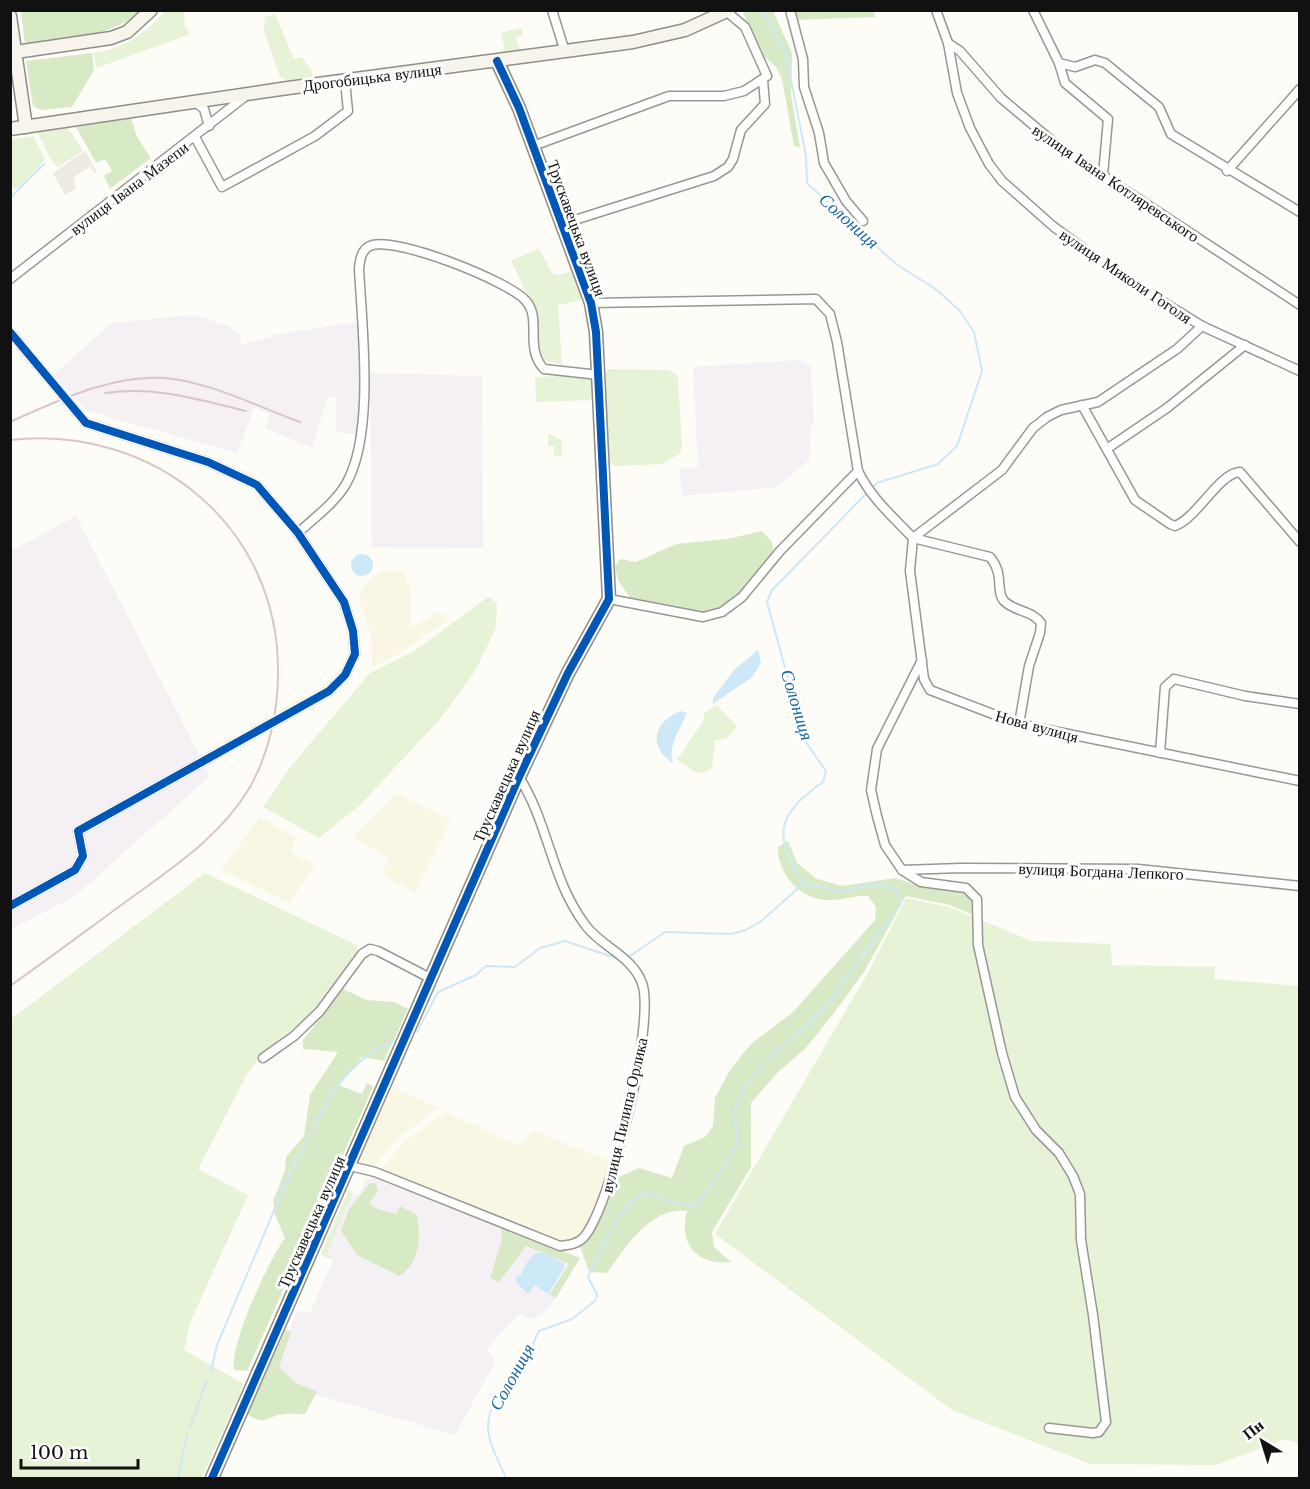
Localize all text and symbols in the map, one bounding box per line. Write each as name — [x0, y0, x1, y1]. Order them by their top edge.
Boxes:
street label: Дрогобицька вулиця — [301, 58, 443, 95]
street label: вулиця Івана Котляревського — [1029, 120, 1203, 246]
street label: вулиця Івана Мазепи — [66, 137, 193, 239]
street label: Трускавецька вулиця — [543, 157, 611, 299]
water label: Солониця — [814, 188, 884, 254]
street label: вулиця Миколи Гоголя — [1056, 224, 1196, 328]
water label: Солониця — [776, 667, 818, 743]
street label: Нова вулиця — [993, 705, 1081, 747]
street label: Трускавецька вулиця — [468, 706, 544, 845]
street label: вулиця Богдана Лепкого — [1018, 858, 1184, 884]
street label: вулиця Пилипа Орлика — [596, 1035, 652, 1195]
street label: Трускавецька вулиця — [273, 1152, 349, 1291]
water label: Солониця — [485, 1340, 539, 1414]
north arrow — [1232, 1411, 1292, 1471]
text: Пн — [1238, 1415, 1267, 1444]
scale bar — [21, 1432, 138, 1470]
text: 100 m — [30, 1442, 88, 1464]

